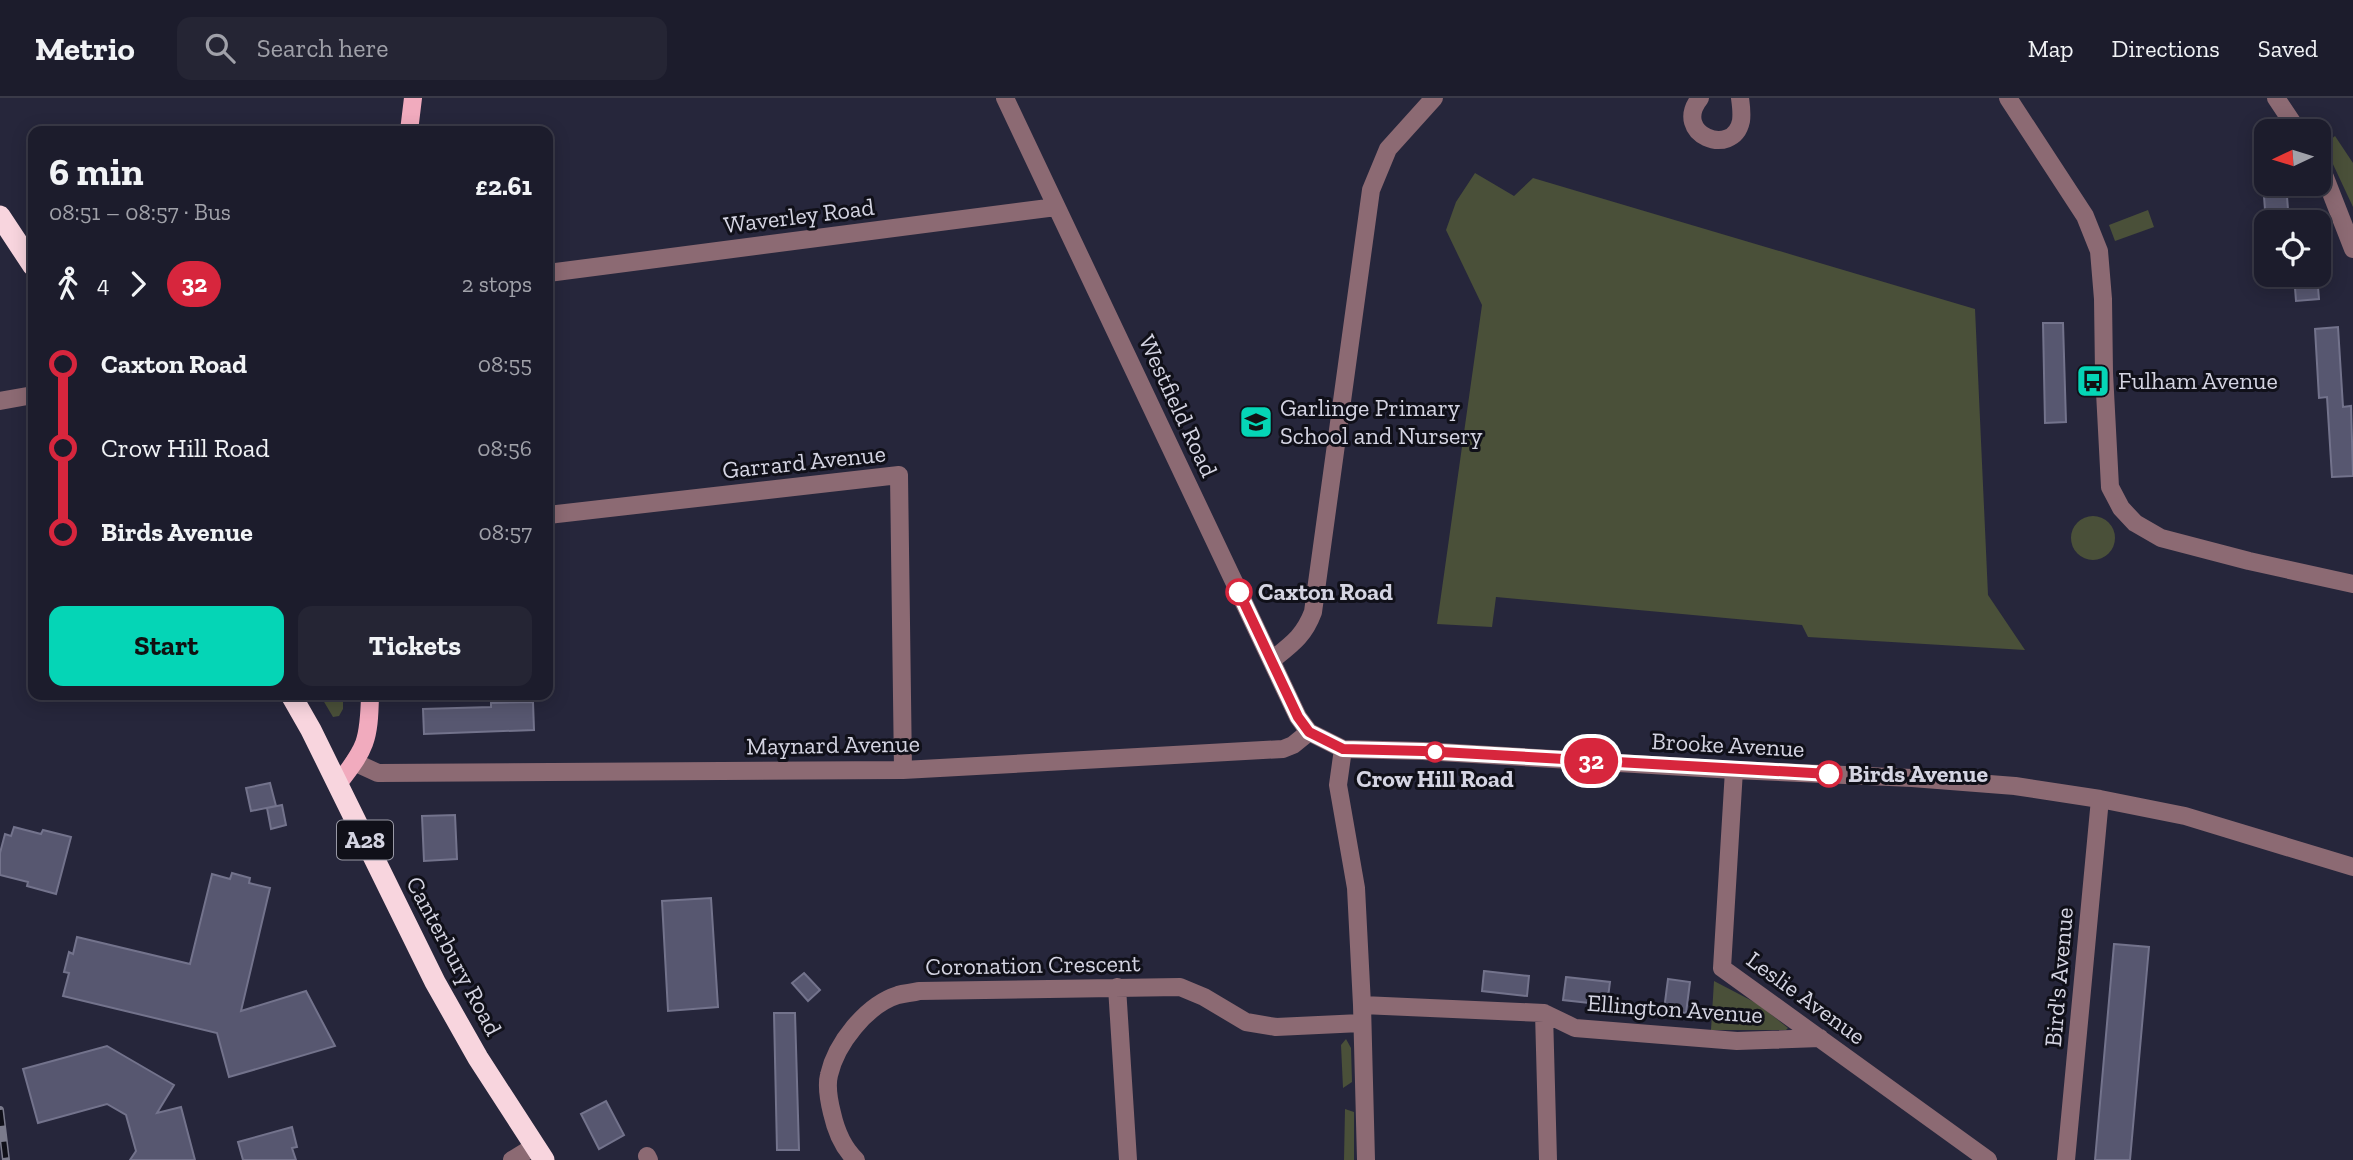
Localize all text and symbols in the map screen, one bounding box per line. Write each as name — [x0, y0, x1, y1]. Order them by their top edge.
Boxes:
search box — [177, 17, 667, 80]
text: Metrio — [35, 29, 135, 68]
icon: search — [201, 29, 239, 67]
text: Search here — [257, 32, 389, 64]
text: Map — [2028, 34, 2074, 63]
text: Directions — [2112, 34, 2220, 63]
text: Saved — [2258, 34, 2318, 63]
north arrow — [2254, 119, 2331, 196]
map controls — [2254, 119, 2331, 287]
text: 6 min — [49, 149, 144, 195]
text: £2.61 — [475, 170, 532, 202]
street label: Waverley Road — [722, 192, 876, 239]
text: 08:51 – 08:57 · Bus — [49, 198, 231, 226]
button: locate — [2254, 210, 2331, 287]
icon: walk — [49, 265, 87, 303]
icon: forward — [119, 265, 157, 303]
text: 32 — [181, 269, 207, 298]
text: 4 — [97, 270, 109, 298]
text: 2 stops — [462, 270, 532, 298]
street label: Westfield Road — [1133, 330, 1224, 482]
text: Caxton Road — [101, 348, 247, 380]
text: 08:55 — [478, 350, 532, 378]
bus stop icon: Fulham Avenue — [2074, 362, 2112, 400]
place label: Fulham Avenue — [2118, 366, 2278, 395]
place label: Garlinge Primary School and Nursery — [1280, 393, 1483, 450]
school or university icon: Garlinge Primary School and Nursery — [1237, 403, 1275, 441]
text: Crow Hill Road — [101, 432, 270, 464]
text: 08:56 — [477, 434, 532, 462]
street label: Garrard Avenue — [721, 439, 887, 484]
text: Birds Avenue — [101, 516, 253, 548]
text: 08:57 — [479, 518, 532, 546]
place label: Caxton Road — [1258, 577, 1393, 606]
marker: Caxton Road — [1226, 579, 1252, 605]
button: Start — [49, 606, 284, 686]
button: Tickets — [298, 606, 532, 686]
street label: Brooke Avenue — [1651, 726, 1805, 763]
street label: Maynard Avenue — [746, 728, 920, 761]
line badge: 32 — [1560, 738, 1622, 784]
marker: Crow Hill Road — [1425, 742, 1445, 762]
text: 32 — [1578, 746, 1604, 775]
place label: Birds Avenue — [1848, 759, 1989, 788]
marker: Birds Avenue — [1816, 761, 1842, 787]
place label: Crow Hill Road — [1356, 764, 1514, 793]
road number: A28 — [337, 820, 393, 860]
street label: Canterbury Road — [400, 871, 509, 1040]
street label: Bird's Avenue — [2038, 906, 2079, 1048]
street label: Leslie Avenue — [1741, 945, 1871, 1050]
street label: Coronation Crescent — [925, 948, 1141, 981]
street label: Ellington Avenue — [1586, 988, 1764, 1029]

